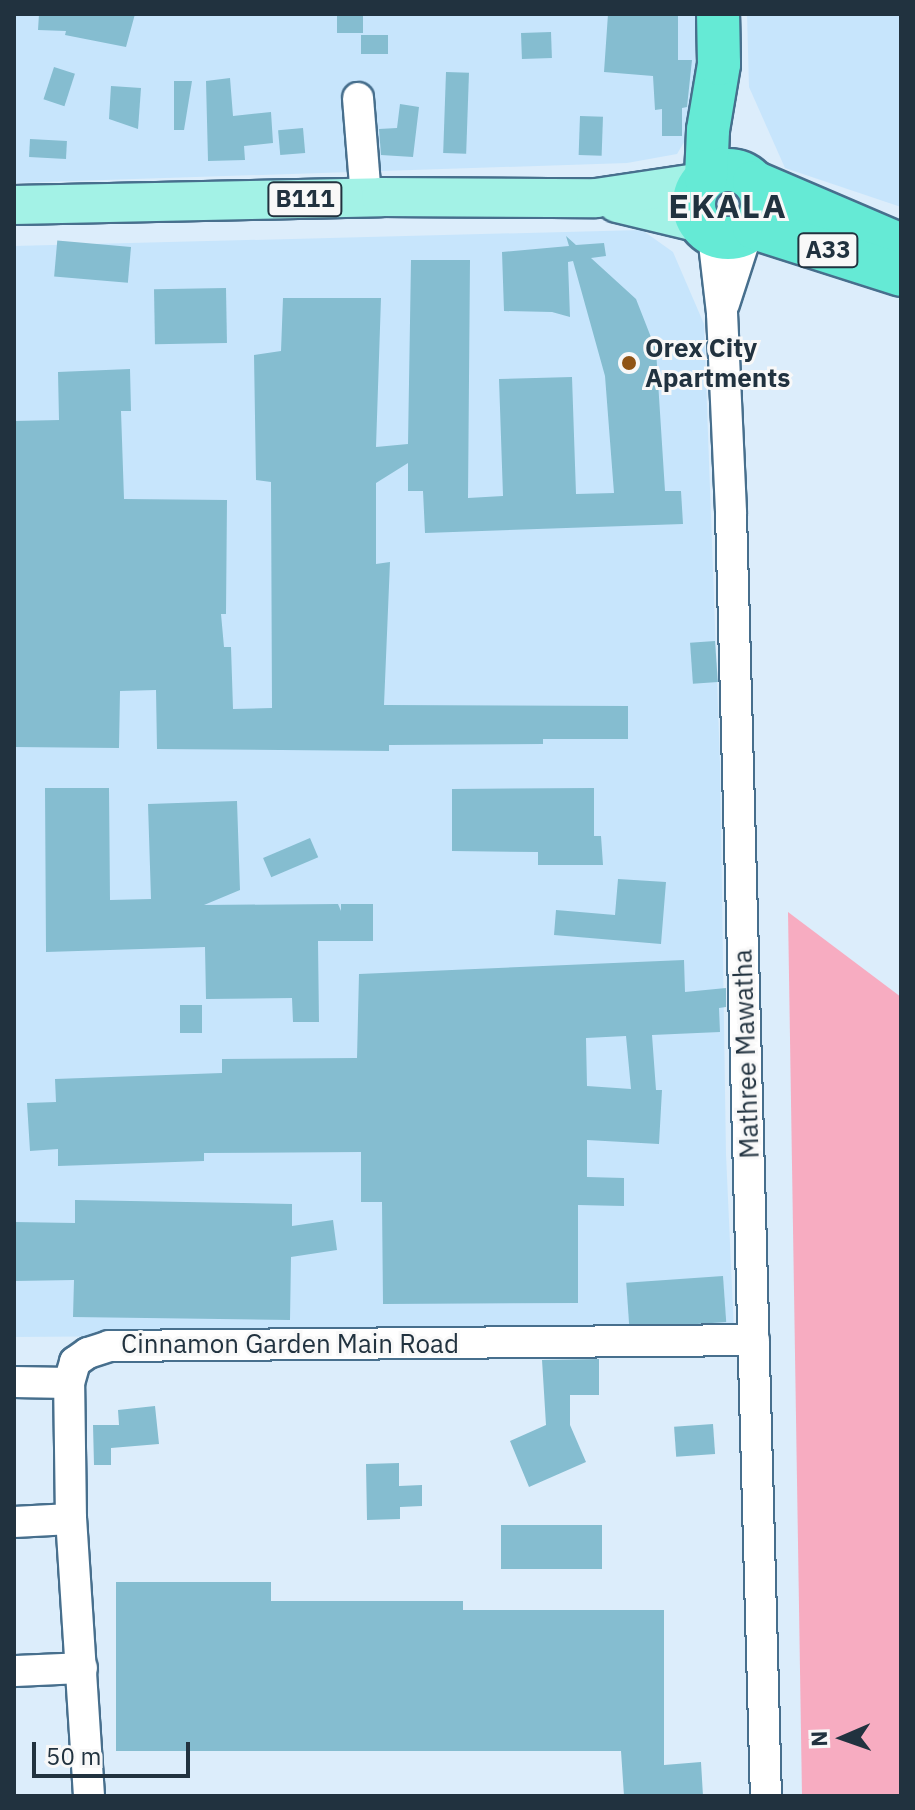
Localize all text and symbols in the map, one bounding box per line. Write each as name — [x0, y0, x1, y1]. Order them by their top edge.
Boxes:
road number: B111 — [267, 179, 343, 219]
district label: EKALA — [668, 186, 788, 226]
road number: A33 — [796, 230, 860, 270]
place label: Orex City Apartments — [645, 332, 790, 394]
marker: Orex City Apartments — [620, 354, 638, 372]
street label: Mathree Mawatha — [727, 949, 765, 1159]
street label: Cinnamon Garden Main Road — [121, 1328, 459, 1360]
north arrow — [803, 1698, 883, 1778]
scale bar — [36, 1726, 194, 1776]
text: N — [804, 1730, 833, 1747]
text: 50 m — [46, 1740, 101, 1772]

